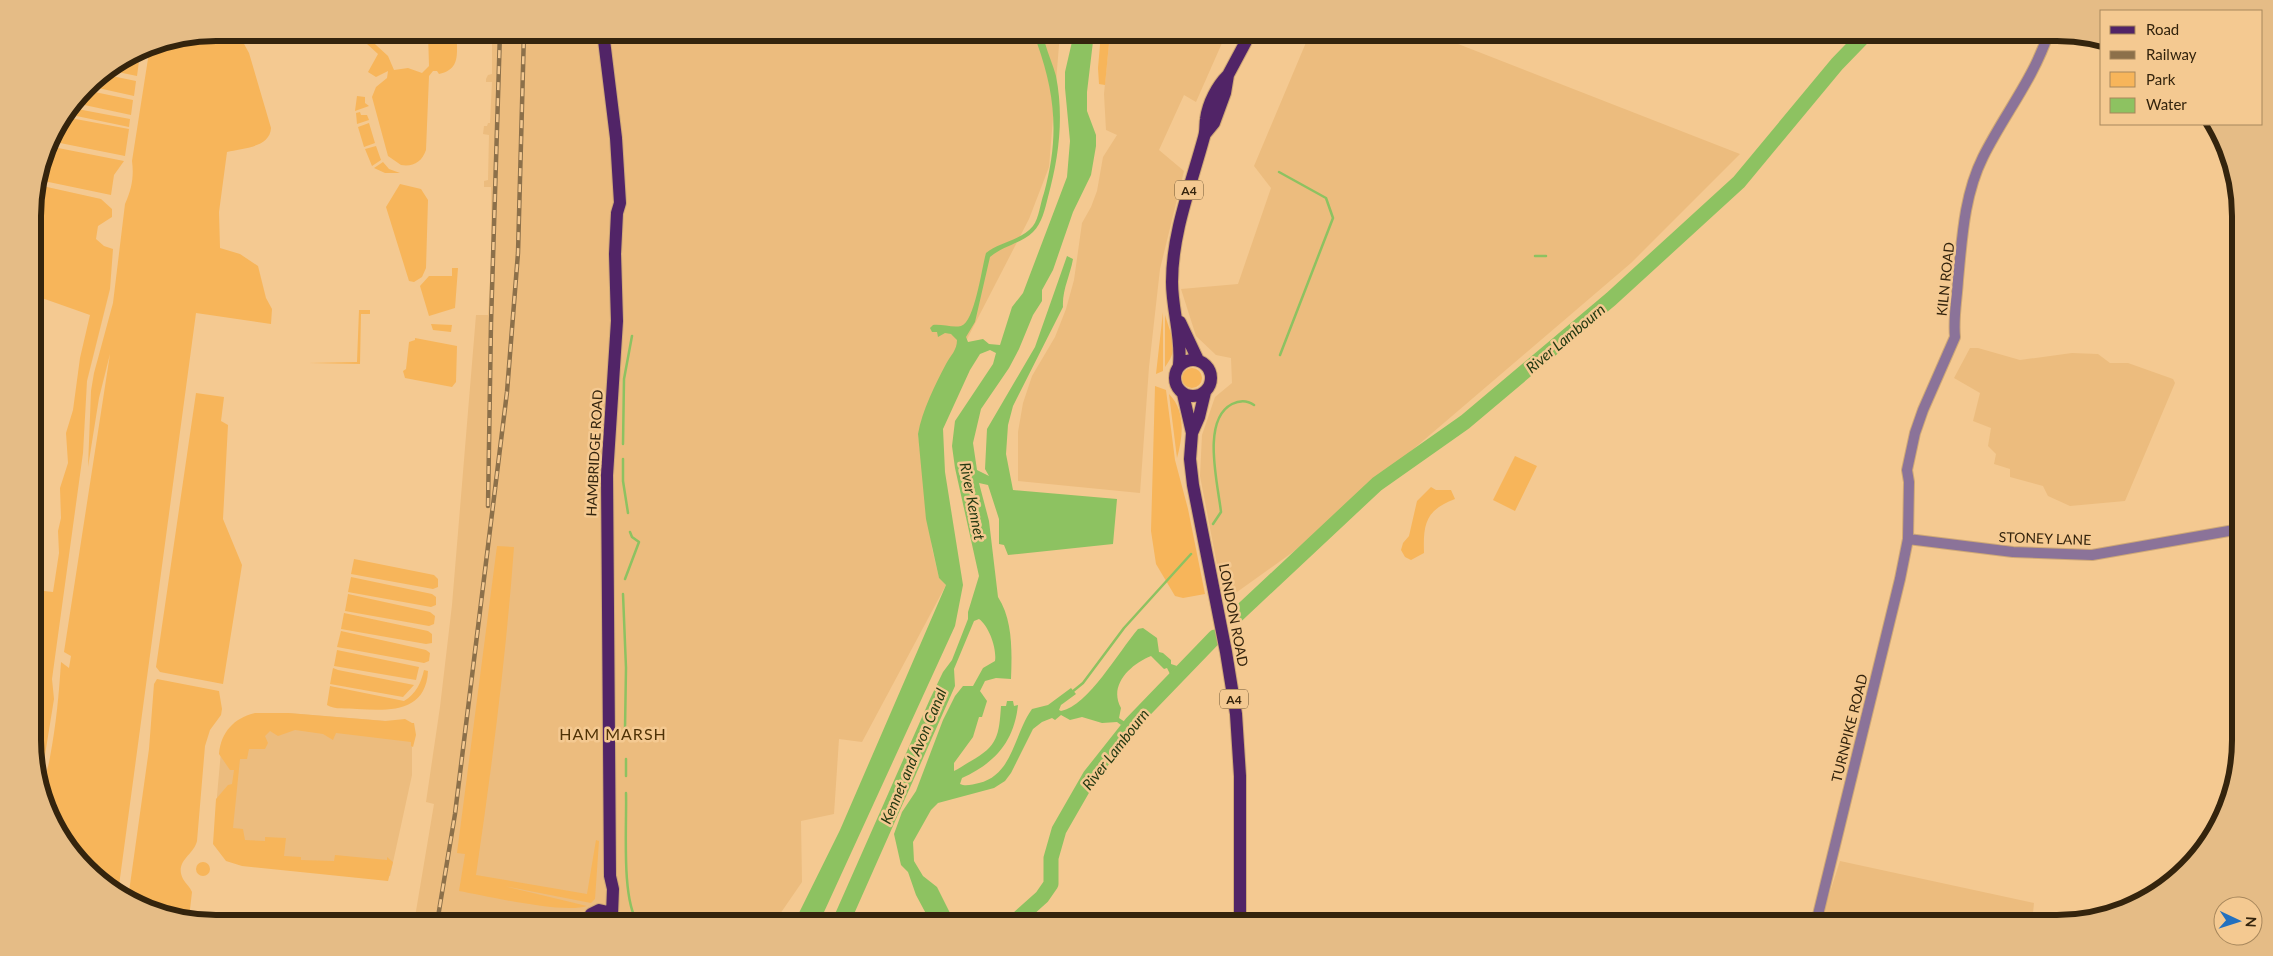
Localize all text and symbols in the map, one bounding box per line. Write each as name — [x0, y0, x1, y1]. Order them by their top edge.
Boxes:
legend — [2100, 10, 2263, 125]
text: Road — [2146, 20, 2179, 38]
text: Railway — [2146, 45, 2197, 63]
text: Park — [2146, 70, 2176, 88]
text: Water — [2146, 95, 2187, 113]
road number: A4 — [1175, 180, 1203, 200]
street label: KILN ROAD — [1933, 241, 1957, 317]
water label: River Lambourn — [1522, 300, 1608, 376]
street label: HAMBRIDGE ROAD — [582, 389, 606, 517]
water label: River Kennet — [957, 461, 989, 542]
street label: STONEY LANE — [1998, 528, 2092, 548]
street label: LONDON ROAD — [1216, 562, 1252, 668]
street label: TURNPIKE ROAD — [1827, 672, 1871, 784]
water label: Kennet and Avon Canal — [876, 685, 950, 826]
road number: A4 — [1220, 690, 1248, 709]
water label: River Lambourn — [1078, 705, 1152, 793]
district label: HAM MARSH — [559, 724, 667, 743]
north arrow — [2213, 896, 2263, 946]
text: N — [2243, 916, 2260, 928]

